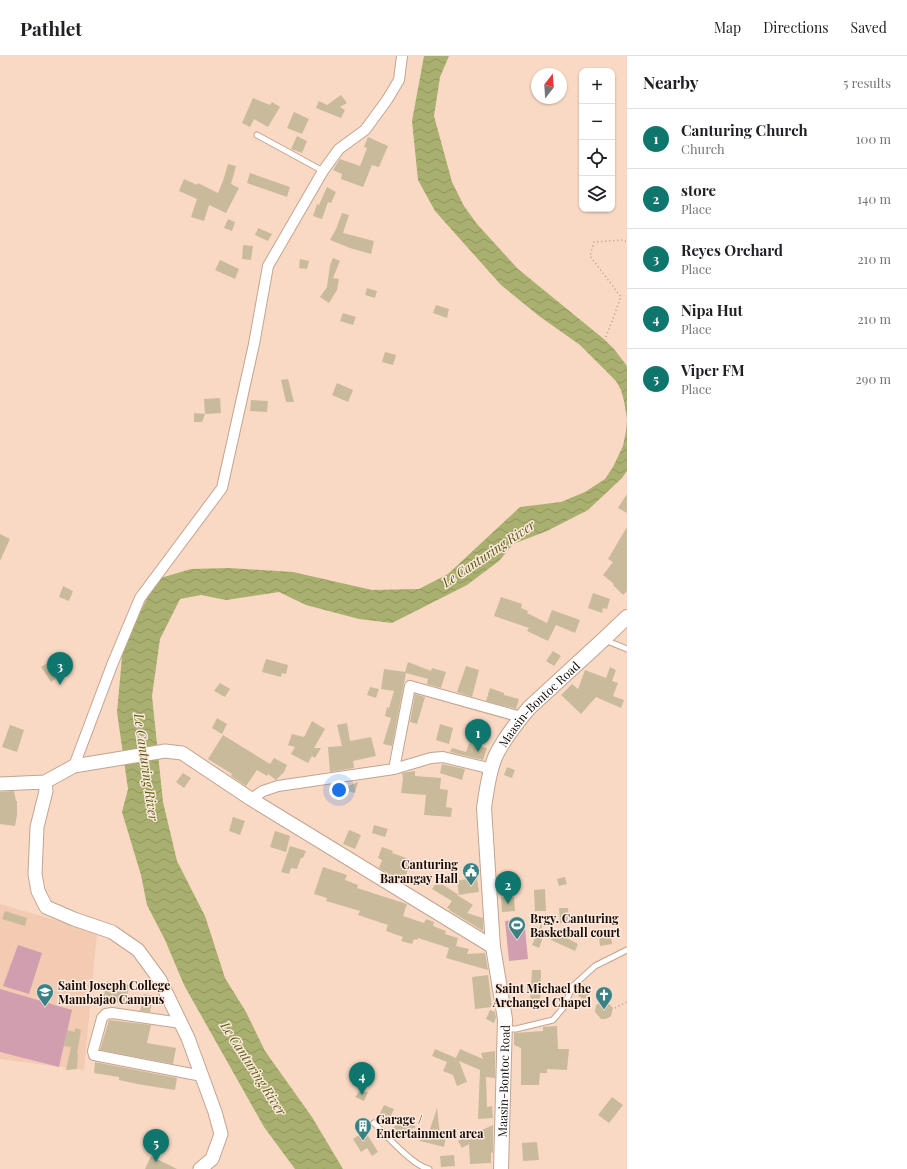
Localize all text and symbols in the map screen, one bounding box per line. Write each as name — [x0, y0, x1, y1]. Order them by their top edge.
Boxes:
text: Pathlet — [20, 15, 82, 41]
text: Map — [714, 18, 741, 37]
text: Directions — [763, 18, 829, 37]
text: Saved — [851, 18, 887, 37]
north arrow — [531, 68, 567, 104]
map controls — [579, 68, 615, 212]
button: + — [579, 68, 615, 104]
text: Nearby — [643, 71, 698, 93]
text: 5 results — [843, 74, 891, 91]
button: − — [579, 104, 615, 140]
text: Canturing Church — [681, 120, 808, 140]
text: 1 — [654, 130, 658, 147]
text: 100 m — [856, 130, 891, 147]
button: locate — [579, 140, 615, 176]
text: Church — [681, 140, 725, 157]
button: layers — [579, 176, 615, 212]
text: store — [681, 180, 716, 200]
text: 2 — [653, 190, 659, 207]
text: 140 m — [857, 190, 891, 207]
text: Place — [681, 200, 712, 217]
text: Reyes Orchard — [681, 240, 783, 260]
text: 3 — [653, 250, 659, 267]
text: 210 m — [857, 250, 891, 267]
text: Place — [681, 260, 712, 277]
text: Nipa Hut — [681, 300, 743, 320]
text: 4 — [653, 310, 659, 327]
text: 210 m — [857, 310, 891, 327]
text: Place — [681, 320, 712, 337]
text: Viper FM — [681, 360, 745, 380]
text: 5 — [653, 370, 659, 387]
text: 290 m — [856, 370, 891, 387]
text: Place — [681, 380, 712, 397]
water label: Le Canturing River — [438, 516, 538, 591]
pin: 3 — [47, 652, 73, 685]
street label: Maasin-Bontoc Road — [495, 657, 583, 750]
water label: Le Canturing River — [131, 711, 163, 822]
pin: 1 — [465, 719, 491, 752]
your location — [329, 780, 349, 800]
place label: Canturing Barangay Hall — [380, 856, 458, 886]
public building icon: Canturing Barangay Hall — [461, 861, 481, 886]
pin: 2 — [495, 871, 521, 904]
place label: Brgy. Canturing Basketball court — [530, 910, 621, 940]
sports icon: Brgy. Canturing Basketball court — [507, 915, 527, 940]
place label: Saint Joseph College Mambajao Campus — [58, 977, 170, 1007]
place label: Saint Michael the Archangel Chapel — [492, 980, 591, 1010]
school or university icon: Saint Joseph College Mambajao Campus — [35, 982, 55, 1007]
church icon: Saint Michael the Archangel Chapel — [594, 985, 614, 1010]
water label: Le Canturing River — [217, 1017, 291, 1118]
street label: Maasin-Bontoc Road — [494, 1025, 513, 1138]
pin: 4 — [349, 1062, 375, 1095]
place label: Garage / Entertainment area — [376, 1111, 484, 1141]
building icon: Garage / Entertainment area — [353, 1116, 373, 1141]
pin: 5 — [143, 1129, 169, 1162]

